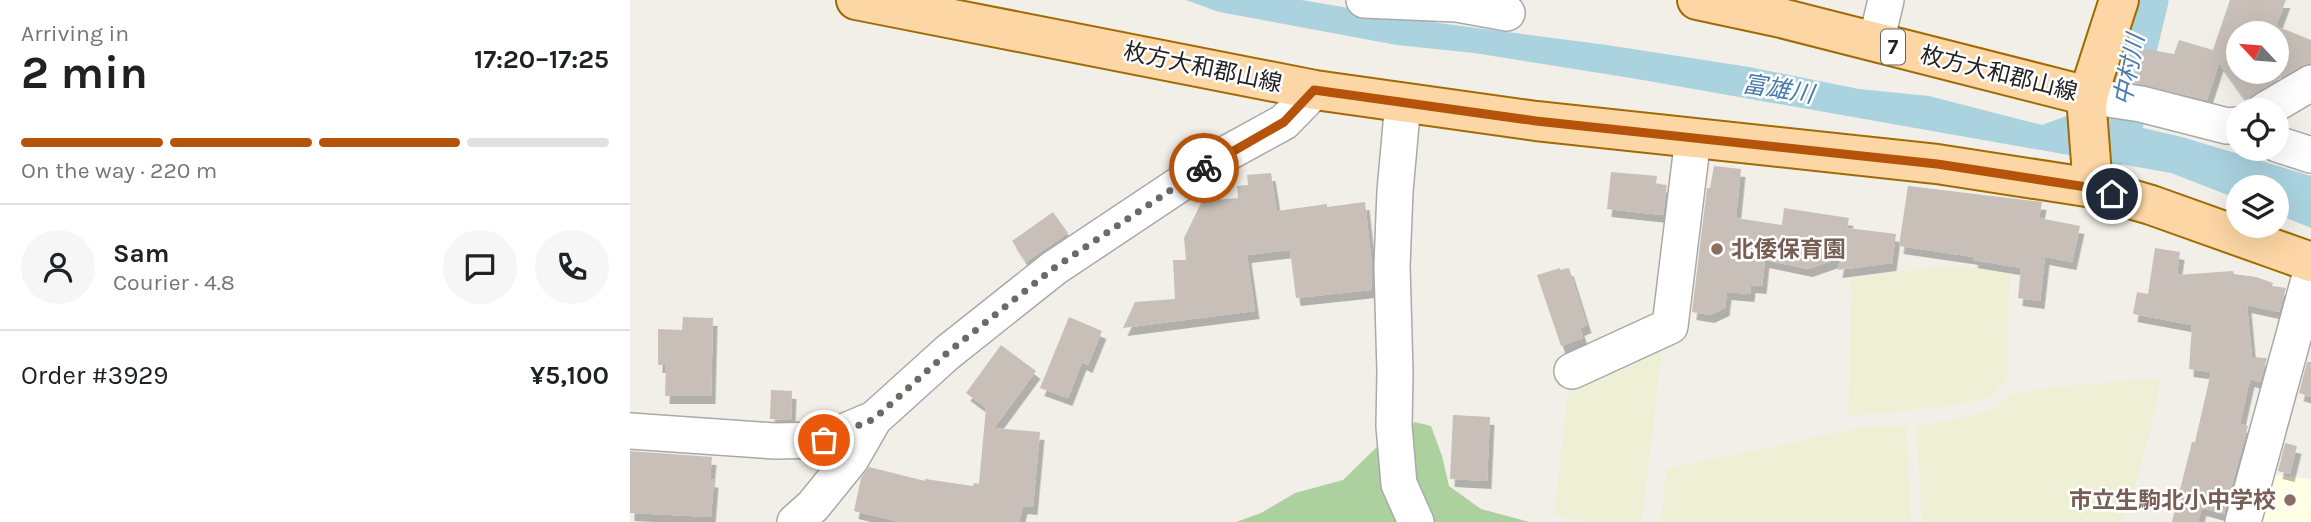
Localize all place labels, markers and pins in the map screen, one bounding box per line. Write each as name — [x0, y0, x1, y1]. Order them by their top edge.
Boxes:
pin — [2082, 164, 2142, 224]
place label: 北倭保育園 — [1731, 236, 1846, 263]
marker: 北倭保育園 — [1709, 241, 1725, 257]
pin — [794, 410, 854, 470]
place label: 市立生駒北小中学校 — [2069, 487, 2276, 514]
marker: 市立生駒北小中学校 — [2282, 492, 2298, 508]

